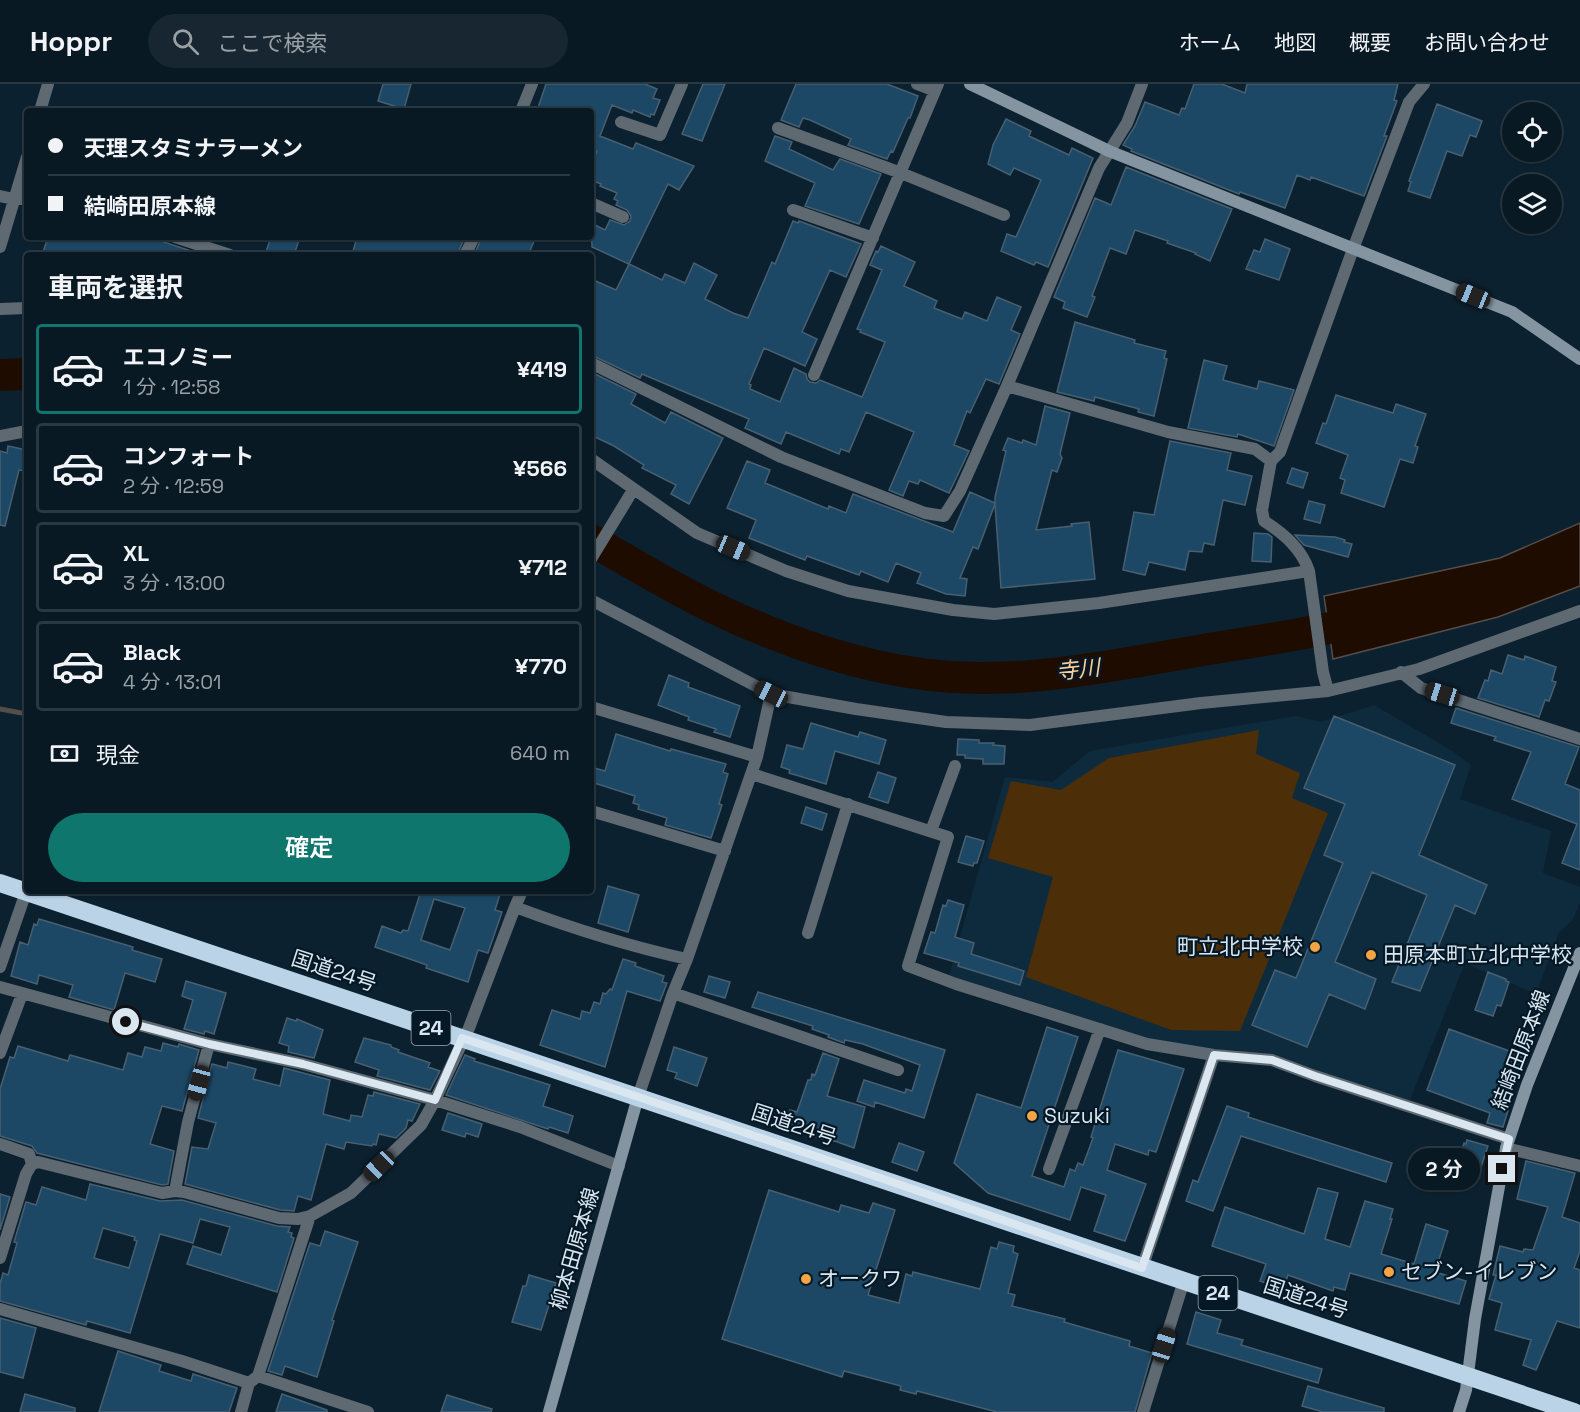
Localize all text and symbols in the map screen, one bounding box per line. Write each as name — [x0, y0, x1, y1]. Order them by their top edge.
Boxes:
search box — [148, 14, 568, 68]
text: Hoppr — [30, 23, 112, 59]
icon: search — [169, 25, 202, 58]
text: ここで検索 — [217, 29, 327, 57]
text: ホーム — [1179, 29, 1241, 56]
text: 地図 — [1274, 29, 1316, 56]
text: 概要 — [1349, 29, 1391, 56]
text: お問い合わせ — [1424, 29, 1550, 56]
map controls — [1502, 102, 1562, 234]
button: locate — [1502, 102, 1562, 162]
text: 天理スタミナラーメン — [84, 134, 303, 162]
button: layers — [1502, 174, 1562, 234]
text: 結崎田原本線 — [84, 192, 216, 220]
text: 車両を選択 — [48, 270, 183, 305]
car — [1453, 281, 1493, 311]
icon: car — [51, 342, 105, 396]
text: エコノミー — [123, 343, 233, 371]
text: ¥419 — [517, 355, 567, 383]
text: 1 分 · 12:58 — [123, 374, 220, 400]
icon: car — [51, 441, 105, 495]
text: コンフォート — [123, 442, 254, 470]
text: ¥566 — [513, 454, 567, 482]
text: 2 分 · 12:59 — [123, 473, 224, 499]
car — [713, 533, 753, 563]
text: XL — [123, 539, 149, 567]
icon: car — [51, 540, 105, 594]
text: ¥712 — [518, 553, 567, 581]
text: 3 分 · 13:00 — [123, 570, 225, 596]
text: Black — [123, 638, 181, 666]
icon: car — [51, 639, 105, 693]
text: ¥770 — [515, 652, 567, 680]
water label: 寺川 — [1055, 653, 1103, 685]
text: 4 分 · 13:01 — [123, 669, 221, 695]
car — [751, 678, 791, 710]
car — [1422, 680, 1462, 708]
icon: cash — [48, 737, 81, 770]
text: 640 m — [510, 740, 570, 766]
text: 現金 — [96, 741, 140, 769]
button: 確定 — [48, 813, 570, 882]
place label: 町立北中学校 — [1177, 933, 1303, 960]
marker: 町立北中学校 — [1308, 940, 1322, 954]
place label: 田原本町立北中学校 — [1383, 941, 1572, 968]
street label: 国道24号 — [288, 944, 380, 997]
marker: 田原本町立北中学校 — [1364, 948, 1378, 962]
street label: 結崎田原本線 — [1485, 986, 1556, 1113]
route start — [112, 1008, 139, 1035]
road number: 24 — [412, 1011, 450, 1045]
car — [186, 1063, 212, 1103]
street label: 国道24号 — [748, 1098, 840, 1151]
place label: Suzuki — [1044, 1102, 1110, 1129]
marker: Suzuki — [1025, 1109, 1039, 1123]
car — [360, 1147, 398, 1185]
callout: 2 分 — [1409, 1148, 1481, 1190]
route end — [1488, 1155, 1515, 1182]
text: 2 分 — [1426, 1156, 1462, 1182]
street label: 柳本田原本線 — [544, 1185, 605, 1313]
place label: セブン-イレブン — [1401, 1258, 1558, 1285]
place label: オークワ — [818, 1265, 902, 1292]
marker: セブン-イレブン — [1382, 1265, 1396, 1279]
street label: 国道24号 — [1260, 1271, 1352, 1324]
marker: オークワ — [799, 1272, 813, 1286]
road number: 24 — [1198, 1276, 1238, 1310]
car — [1150, 1325, 1178, 1365]

